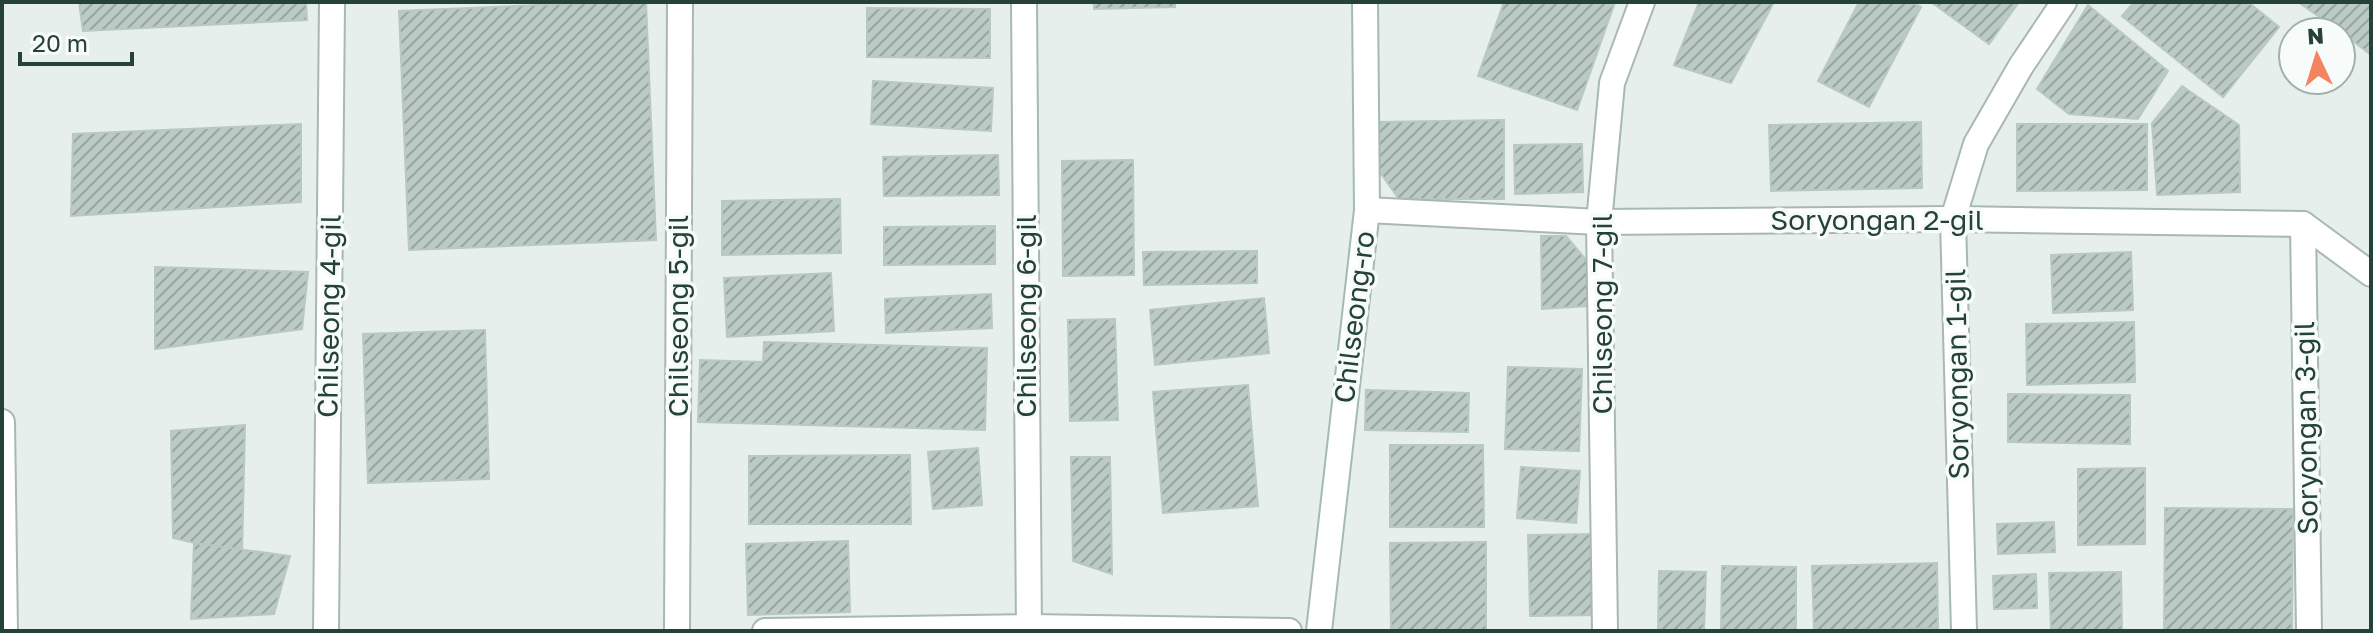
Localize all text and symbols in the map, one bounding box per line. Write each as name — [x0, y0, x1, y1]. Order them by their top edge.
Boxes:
scale bar — [20, 16, 132, 66]
north arrow — [2277, 16, 2357, 96]
text: N — [2306, 21, 2325, 50]
text: 20 m — [32, 28, 88, 57]
street label: Soryongan 2-gil — [1770, 203, 1984, 236]
street label: Chilseong 7-gil — [1585, 213, 1618, 415]
street label: Chilseong 4-gil — [310, 214, 347, 418]
street label: Chilseong 6-gil — [1009, 214, 1042, 418]
street label: Chilseong 5-gil — [661, 215, 694, 417]
street label: Chilseong-ro — [1327, 229, 1380, 405]
street label: Soryongan 1-gil — [1938, 268, 1975, 480]
street label: Soryongan 3-gil — [2287, 321, 2324, 535]

